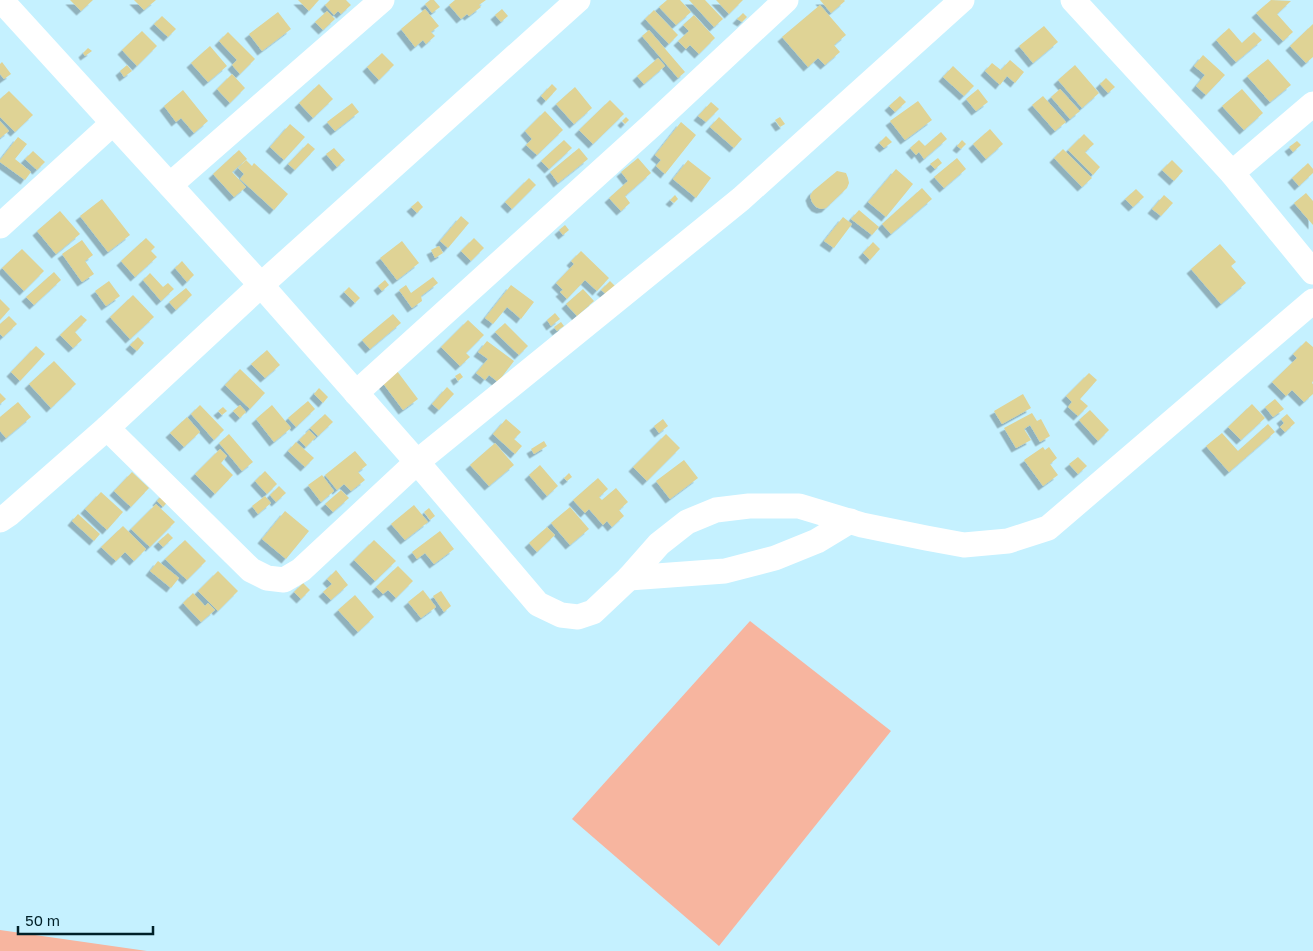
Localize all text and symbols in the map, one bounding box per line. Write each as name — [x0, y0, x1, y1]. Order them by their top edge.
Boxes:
scale bar — [18, 904, 152, 936]
text: 50 m — [25, 911, 60, 929]

